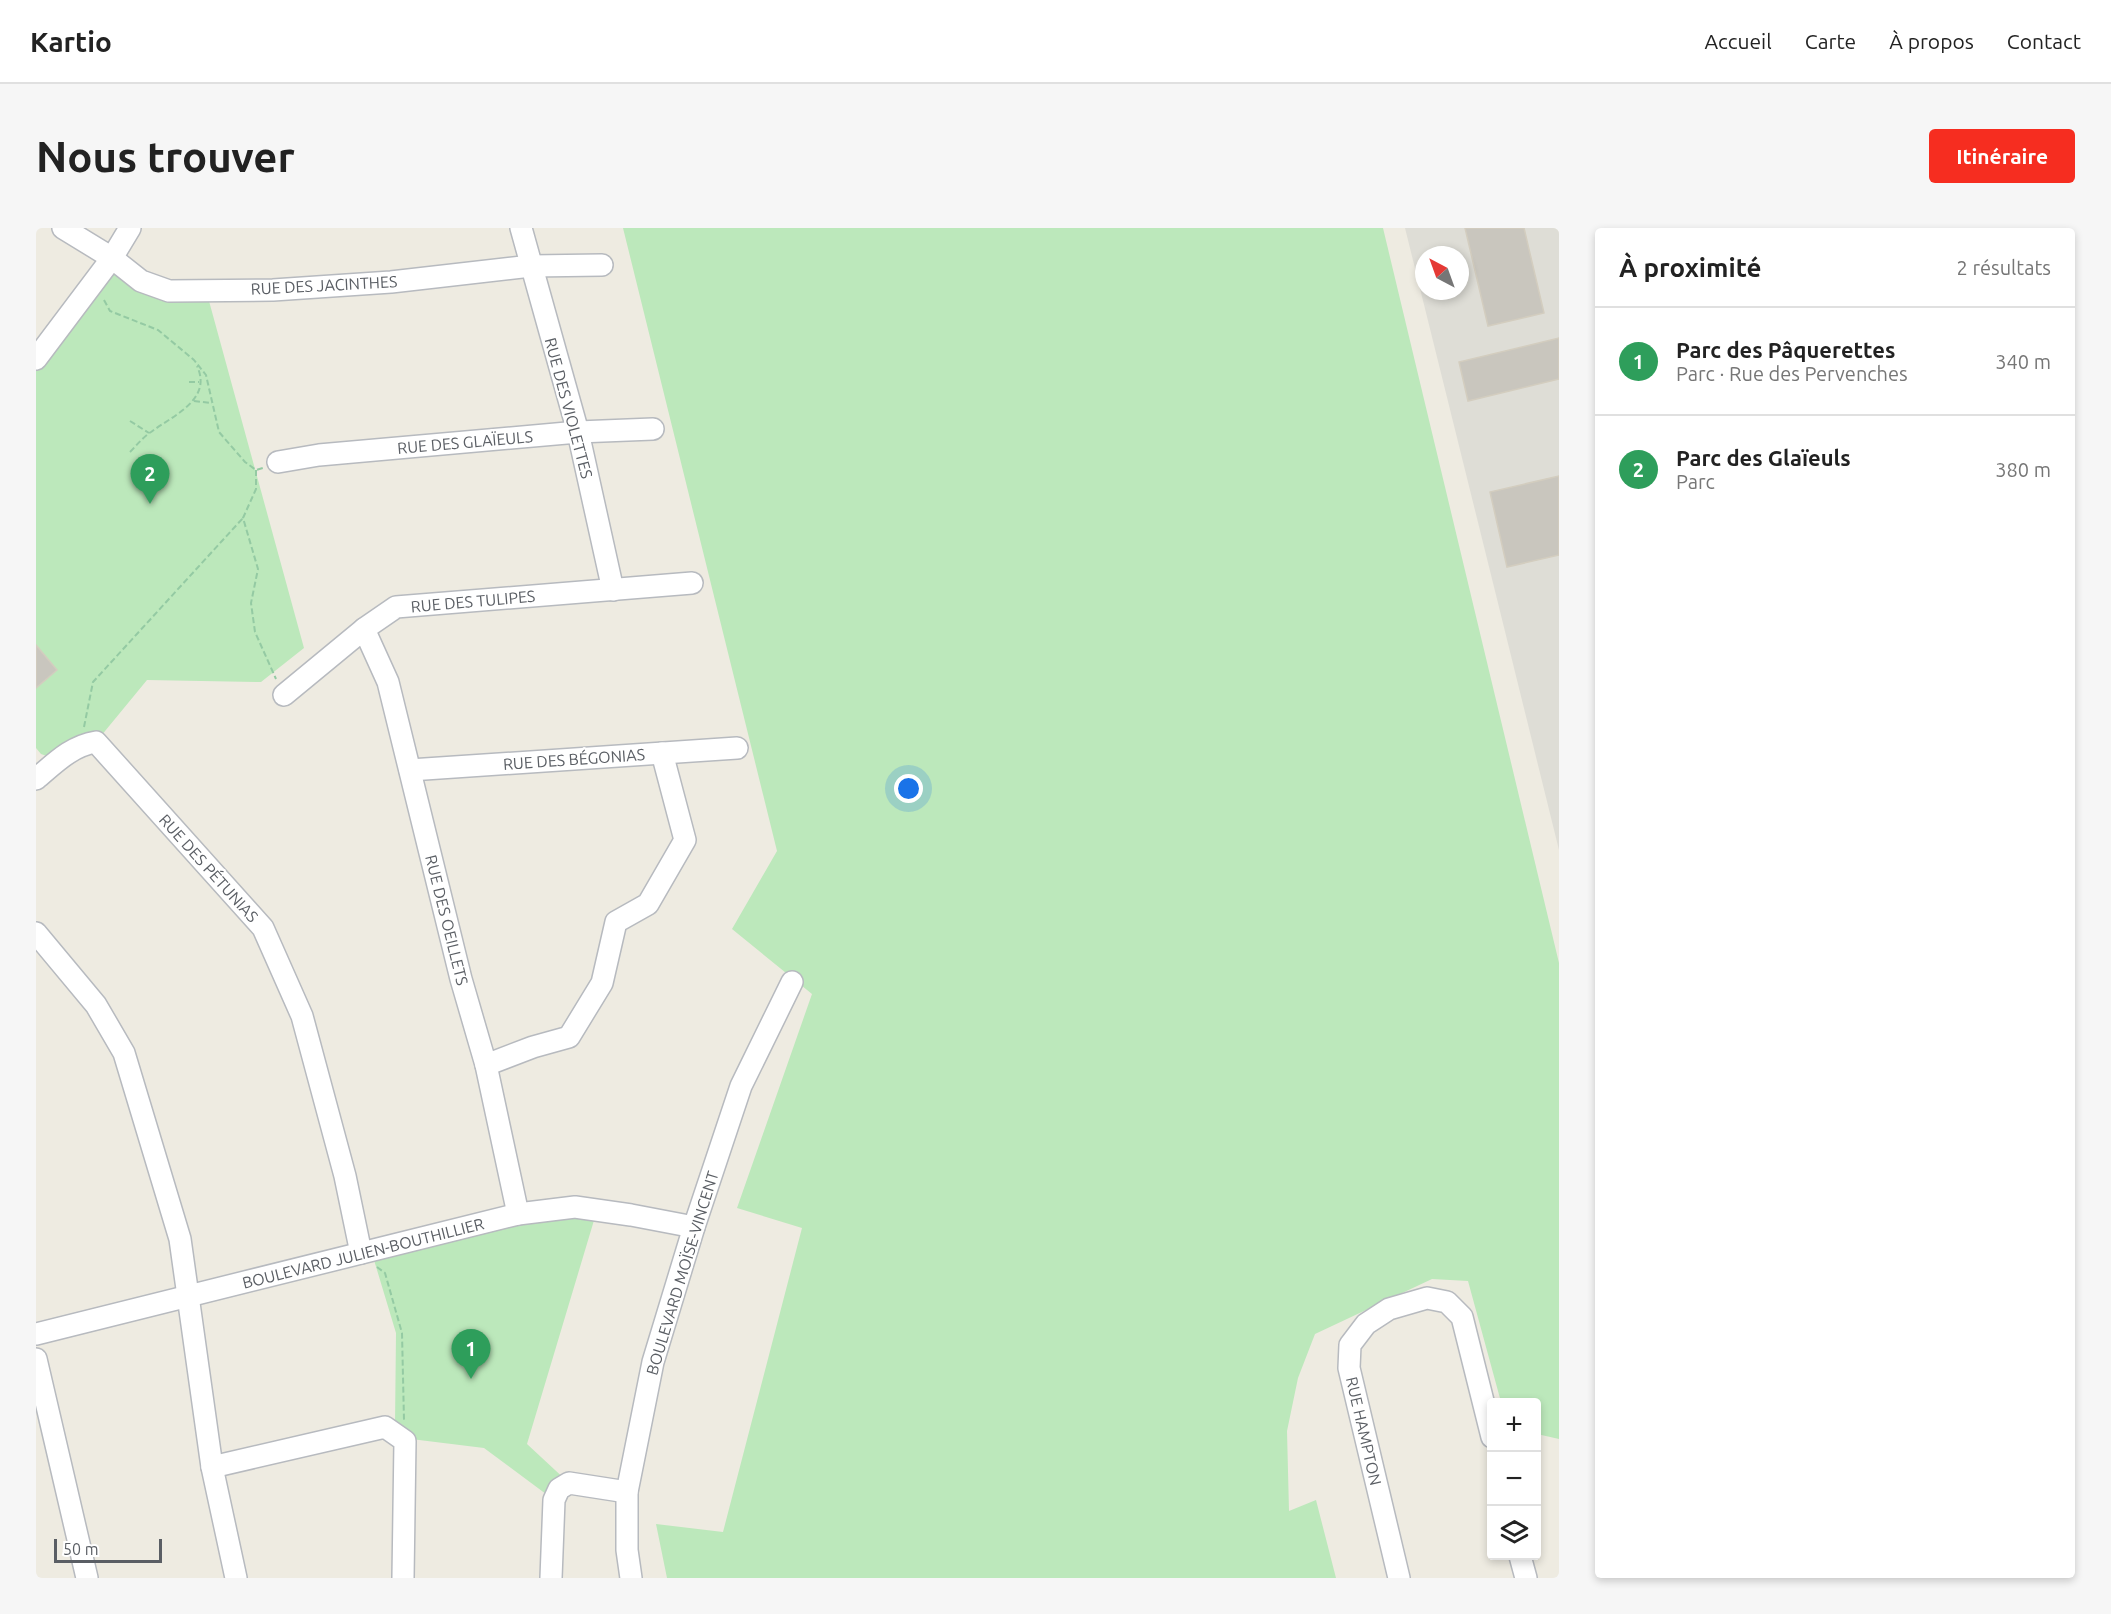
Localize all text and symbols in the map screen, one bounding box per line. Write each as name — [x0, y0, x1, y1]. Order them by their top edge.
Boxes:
text: Kartio — [30, 26, 112, 57]
text: Accueil — [1704, 29, 1772, 53]
text: Carte — [1805, 29, 1856, 53]
text: À propos — [1889, 29, 1974, 53]
text: Contact — [2007, 29, 2081, 53]
button: Itinéraire — [1929, 129, 2075, 183]
text: Nous trouver — [36, 133, 295, 180]
north arrow — [1415, 246, 1469, 300]
text: À proximité — [1619, 253, 1761, 282]
text: 2 résultats — [1957, 256, 2051, 279]
street label: RUE DES JACINTHES — [250, 272, 398, 298]
street label: RUE DES VIOLETTES — [542, 336, 596, 480]
text: Parc des Pâquerettes — [1676, 337, 1895, 362]
text: 1 — [1633, 350, 1644, 373]
text: 340 m — [1995, 350, 2051, 373]
text: Parc · Rue des Pervenches — [1676, 362, 1908, 385]
street label: RUE DES GLAÏEULS — [396, 427, 534, 457]
text: Parc des Glaïeuls — [1676, 445, 1851, 470]
pin: 2 — [130, 454, 170, 504]
text: 2 — [1633, 458, 1644, 481]
text: 380 m — [1995, 458, 2051, 481]
text: Parc — [1676, 470, 1715, 493]
street label: RUE DES TULIPES — [410, 587, 536, 615]
street label: RUE DES BÉGONIAS — [502, 743, 646, 773]
your location — [894, 774, 923, 803]
street label: RUE DES PÉTUNIAS — [156, 809, 264, 926]
street label: RUE DES OEILLETS — [422, 853, 472, 987]
street label: BOULEVARD MOÏSE-VINCENT — [642, 1169, 722, 1377]
street label: BOULEVARD JULIEN-BOUTHILLIER — [240, 1214, 486, 1292]
pin: 1 — [452, 1330, 490, 1379]
street label: RUE HAMPTON — [1343, 1375, 1385, 1487]
map controls — [1487, 1398, 1541, 1560]
button: + — [1487, 1398, 1541, 1452]
button: − — [1487, 1452, 1541, 1506]
button: layers — [1487, 1506, 1541, 1560]
scale bar — [54, 1536, 162, 1564]
text: 50 m — [63, 1540, 99, 1558]

